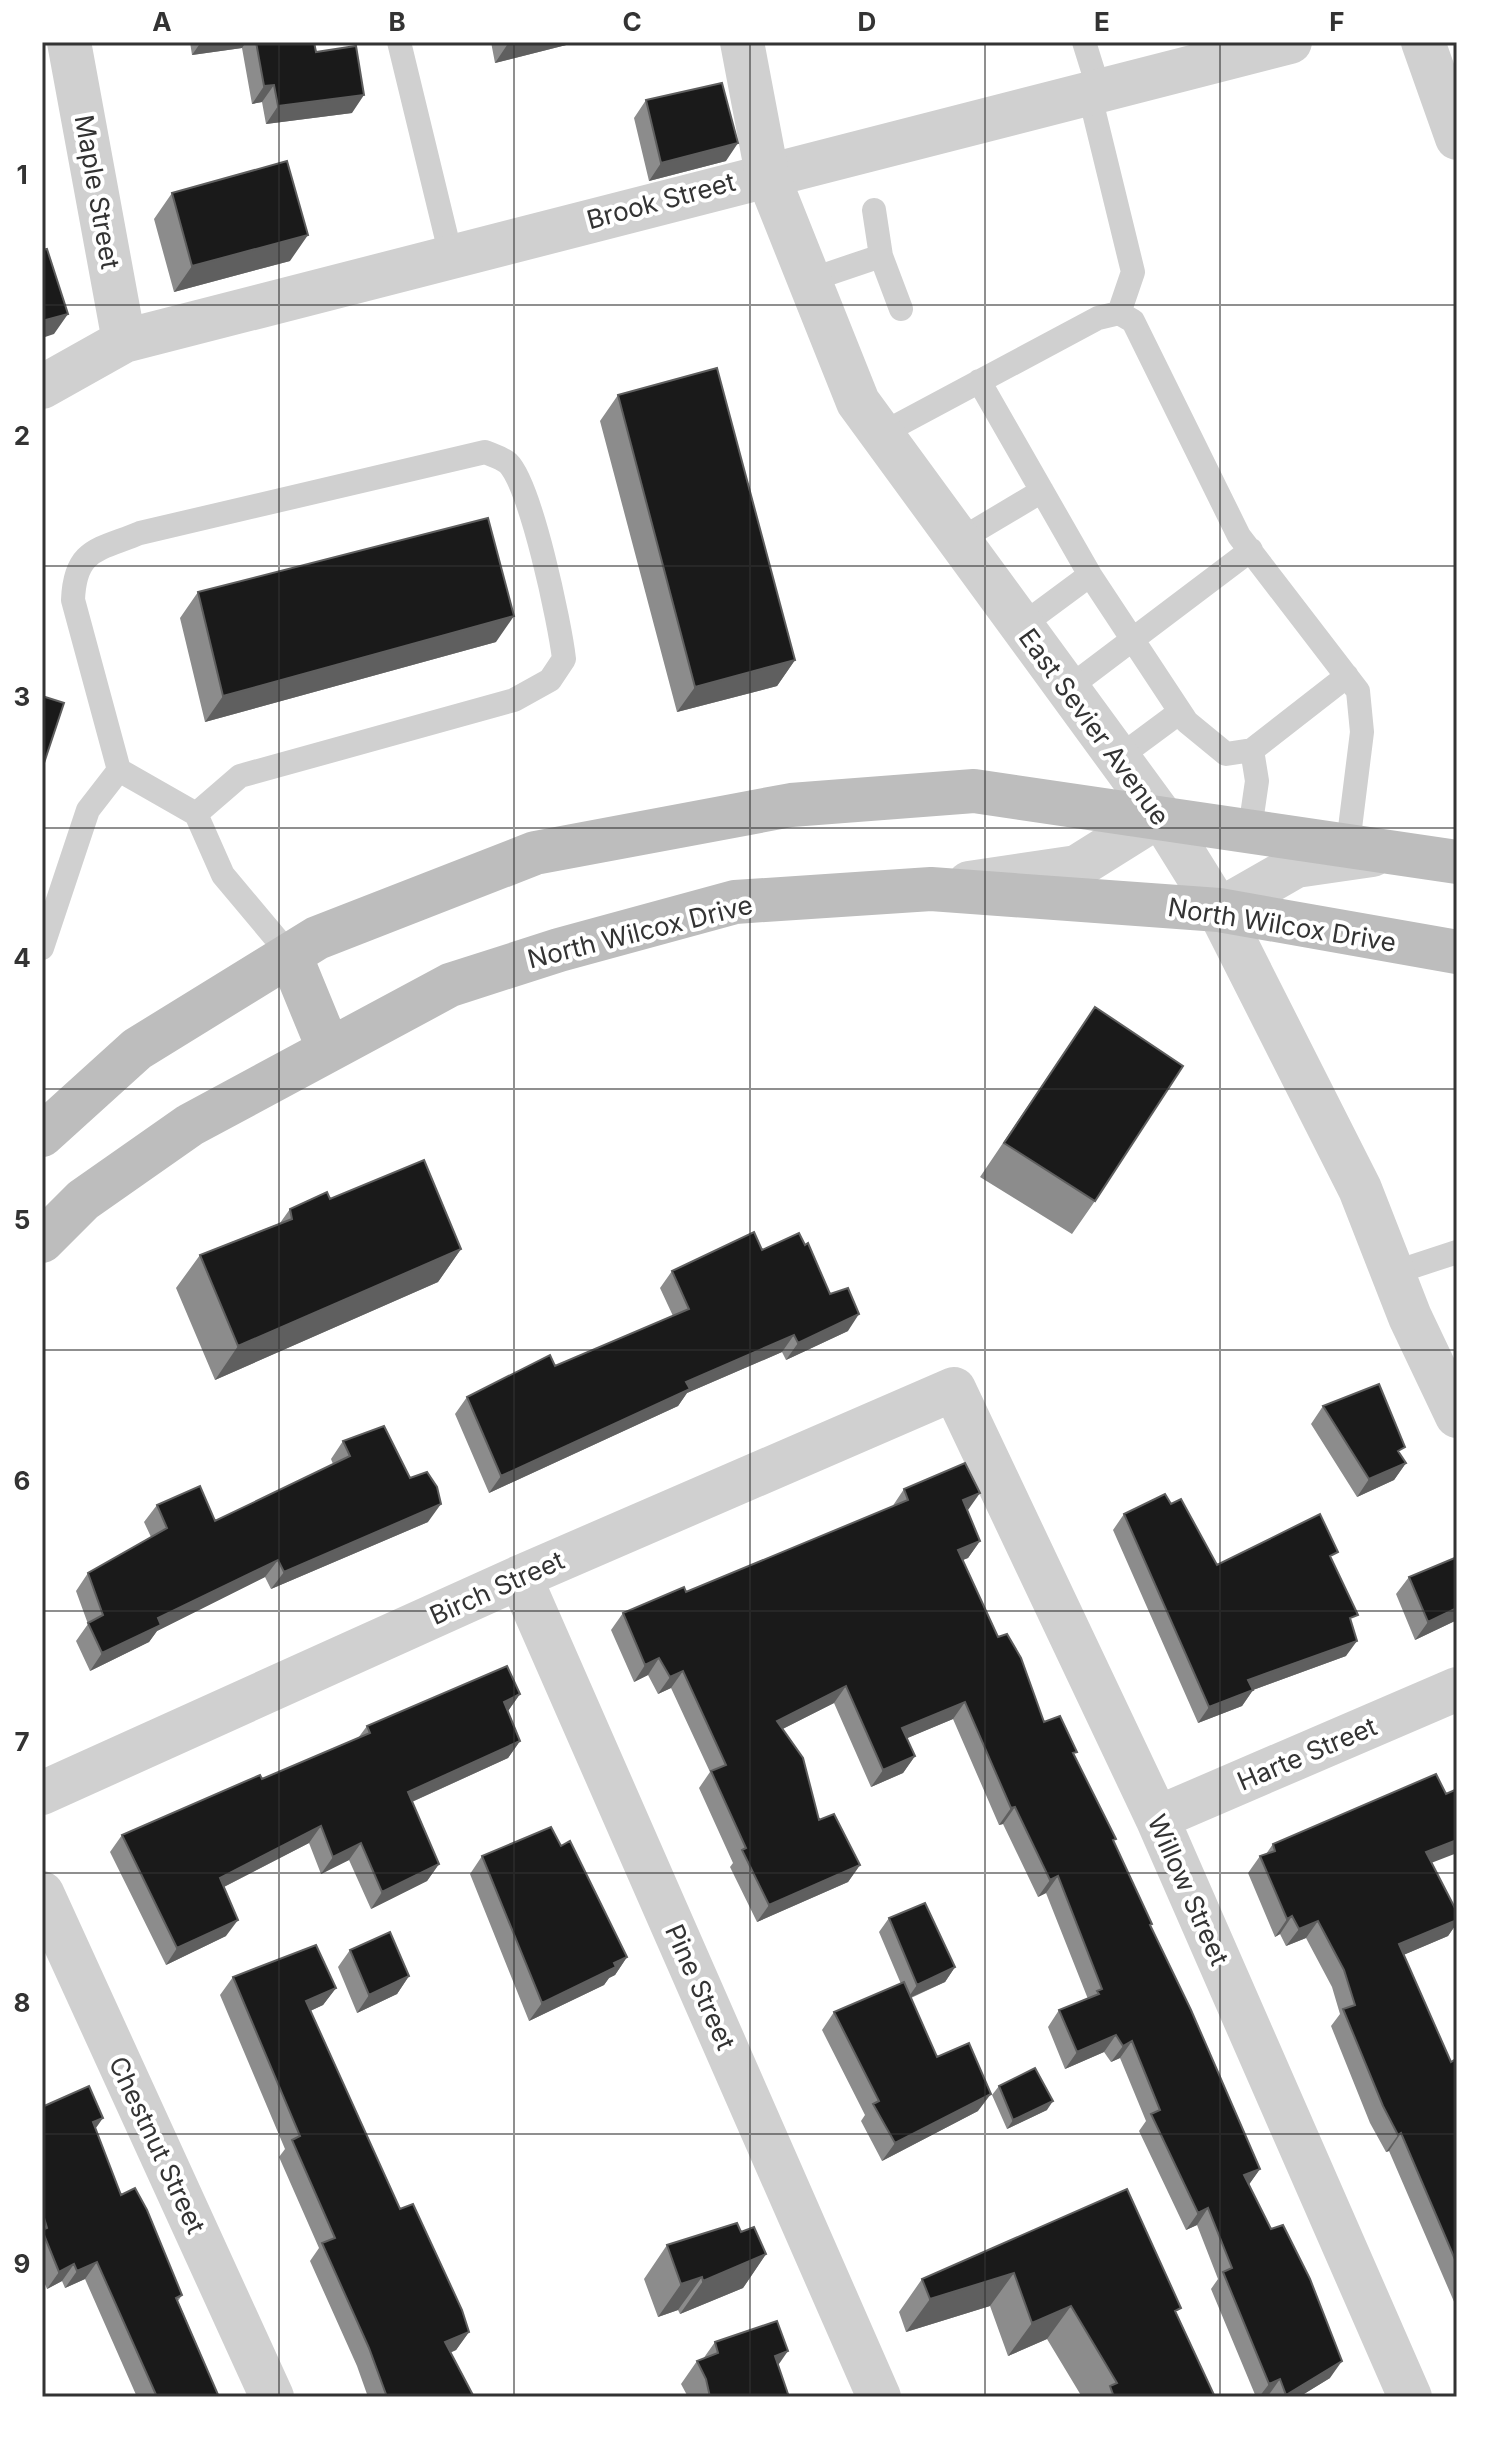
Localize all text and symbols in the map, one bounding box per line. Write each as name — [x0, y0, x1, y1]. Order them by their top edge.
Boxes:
text: A — [152, 6, 172, 37]
text: B — [388, 6, 406, 37]
text: C — [622, 6, 642, 37]
text: D — [858, 6, 876, 37]
text: E — [1094, 6, 1110, 37]
text: F — [1329, 6, 1345, 37]
street label: Maple Street — [69, 112, 126, 271]
text: 1 — [16, 159, 28, 190]
street label: Brook Street — [583, 166, 739, 235]
text: 2 — [14, 420, 30, 451]
street label: East Sevier Avenue — [1013, 622, 1176, 831]
text: 3 — [14, 681, 30, 712]
street label: North Wilcox Drive — [524, 889, 756, 974]
street label: North Wilcox Drive — [1166, 891, 1398, 958]
text: 4 — [13, 942, 31, 973]
text: 5 — [14, 1204, 30, 1235]
text: 6 — [14, 1465, 30, 1496]
street label: Birch Street — [425, 1544, 569, 1631]
street label: Harte Street — [1233, 1710, 1381, 1797]
text: 7 — [14, 1726, 30, 1757]
street label: Willow Street — [1141, 1810, 1235, 1970]
street label: Pine Street — [659, 1919, 742, 2054]
text: 8 — [14, 1987, 30, 2018]
street label: Chestnut Street — [103, 2051, 212, 2238]
text: 9 — [14, 2248, 30, 2279]

